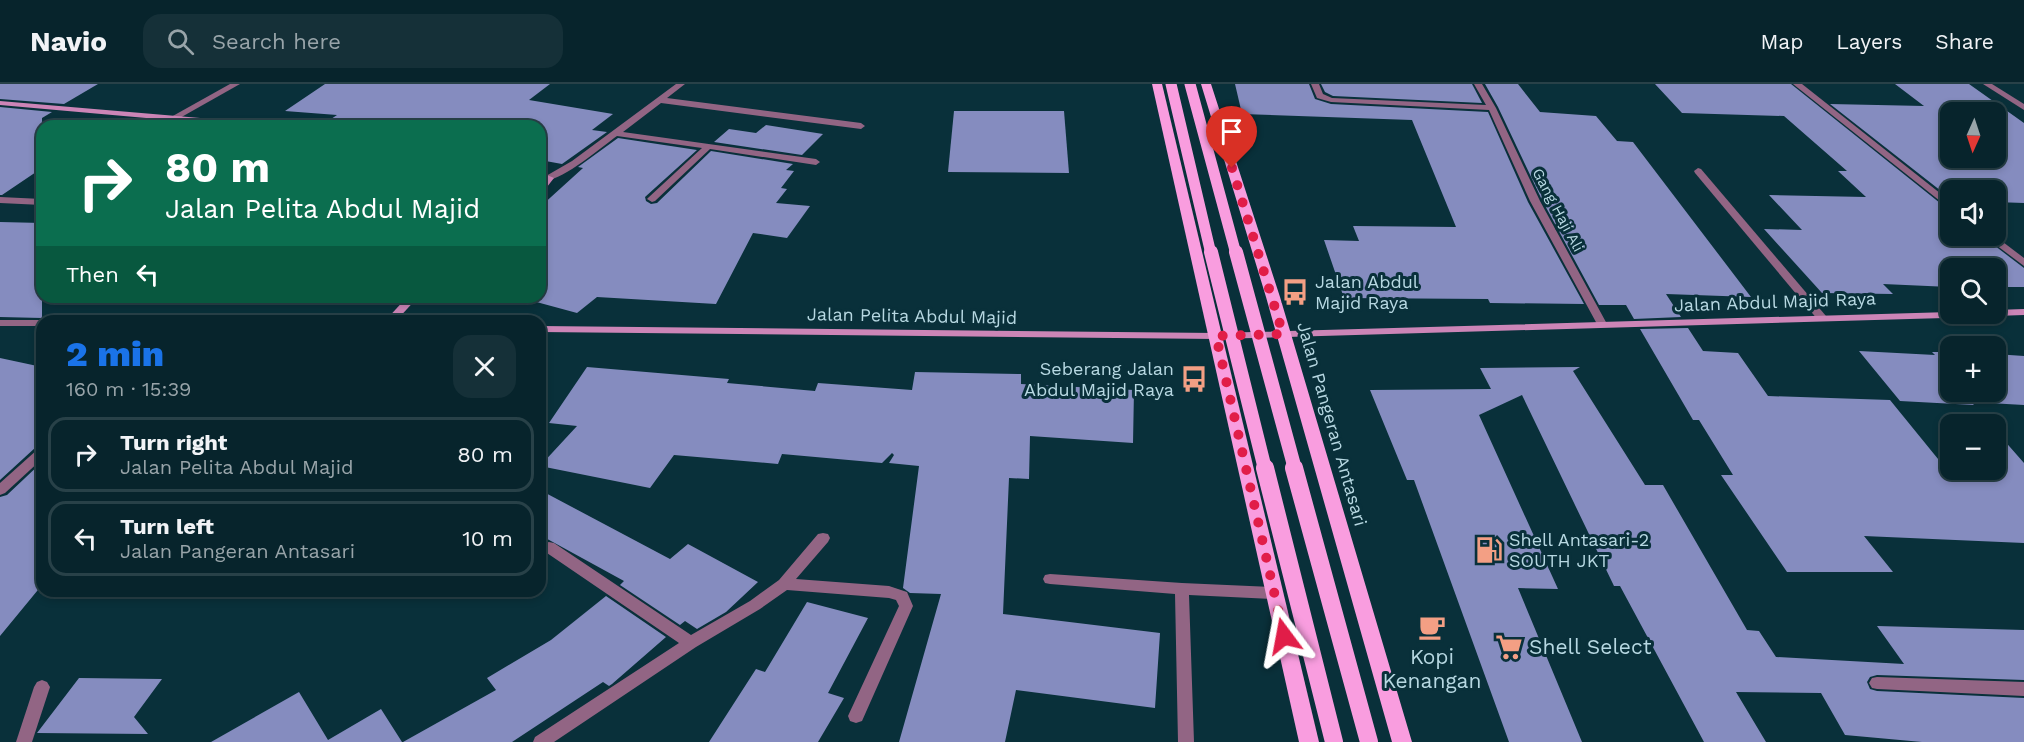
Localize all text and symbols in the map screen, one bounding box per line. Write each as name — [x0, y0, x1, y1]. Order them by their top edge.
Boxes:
search box — [143, 14, 563, 68]
text: Navio — [30, 25, 107, 58]
icon: search — [164, 25, 197, 58]
text: Search here — [212, 29, 341, 54]
text: Map — [1760, 29, 1803, 54]
text: Layers — [1836, 29, 1902, 54]
text: Share — [1935, 29, 1994, 54]
north arrow — [1940, 102, 2006, 168]
map controls — [1940, 102, 2006, 480]
pin — [1206, 106, 1257, 168]
icon: arrive — [1215, 115, 1248, 148]
text: 80 m — [165, 143, 270, 192]
icon: right — [66, 144, 144, 222]
street label: Gang Haji Ali — [1528, 165, 1588, 255]
button: sound — [1940, 180, 2006, 246]
text: Jalan Pelita Abdul Majid — [165, 193, 480, 225]
icon: left — [131, 258, 164, 291]
button: search — [1940, 258, 2006, 324]
text: Then — [66, 262, 119, 287]
place label: Jalan Abdul Majid Raya — [1315, 271, 1419, 313]
bus stop icon: Jalan Abdul Majid Raya — [1280, 277, 1310, 307]
street label: Jalan Abdul Majid Raya — [1674, 287, 1876, 316]
street label: Jalan Pelita Abdul Majid — [807, 303, 1017, 328]
street label: Jalan Pangeran Antasari — [1293, 319, 1372, 528]
text: 2 min — [66, 333, 164, 375]
button: close — [453, 335, 516, 398]
button: + — [1940, 336, 2006, 402]
place label: Seberang Jalan Abdul Majid Raya — [1024, 358, 1174, 400]
bus stop icon: Seberang Jalan Abdul Majid Raya — [1179, 364, 1209, 394]
text: 160 m · 15:39 — [66, 377, 191, 401]
button: − — [1940, 414, 2006, 480]
text: Turn right — [120, 430, 227, 455]
icon: right — [69, 438, 102, 471]
text: 80 m — [457, 442, 513, 467]
text: Jalan Pelita Abdul Majid — [120, 455, 354, 479]
text: Turn left — [120, 514, 214, 539]
icon: left — [69, 522, 102, 555]
text: 10 m — [462, 526, 513, 551]
place label: Shell Antasari-2 SOUTH JKT — [1509, 529, 1649, 571]
fuel station icon: Shell Antasari-2 SOUTH JKT — [1474, 535, 1504, 565]
text: Jalan Pangeran Antasari — [120, 539, 355, 563]
position arrow — [1252, 604, 1316, 668]
cafe icon: Kopi Kenangan — [1417, 612, 1447, 642]
supermarket icon: Shell Select — [1494, 632, 1524, 662]
place label: Shell Select — [1529, 634, 1652, 659]
place label: Kopi Kenangan — [1383, 644, 1481, 693]

